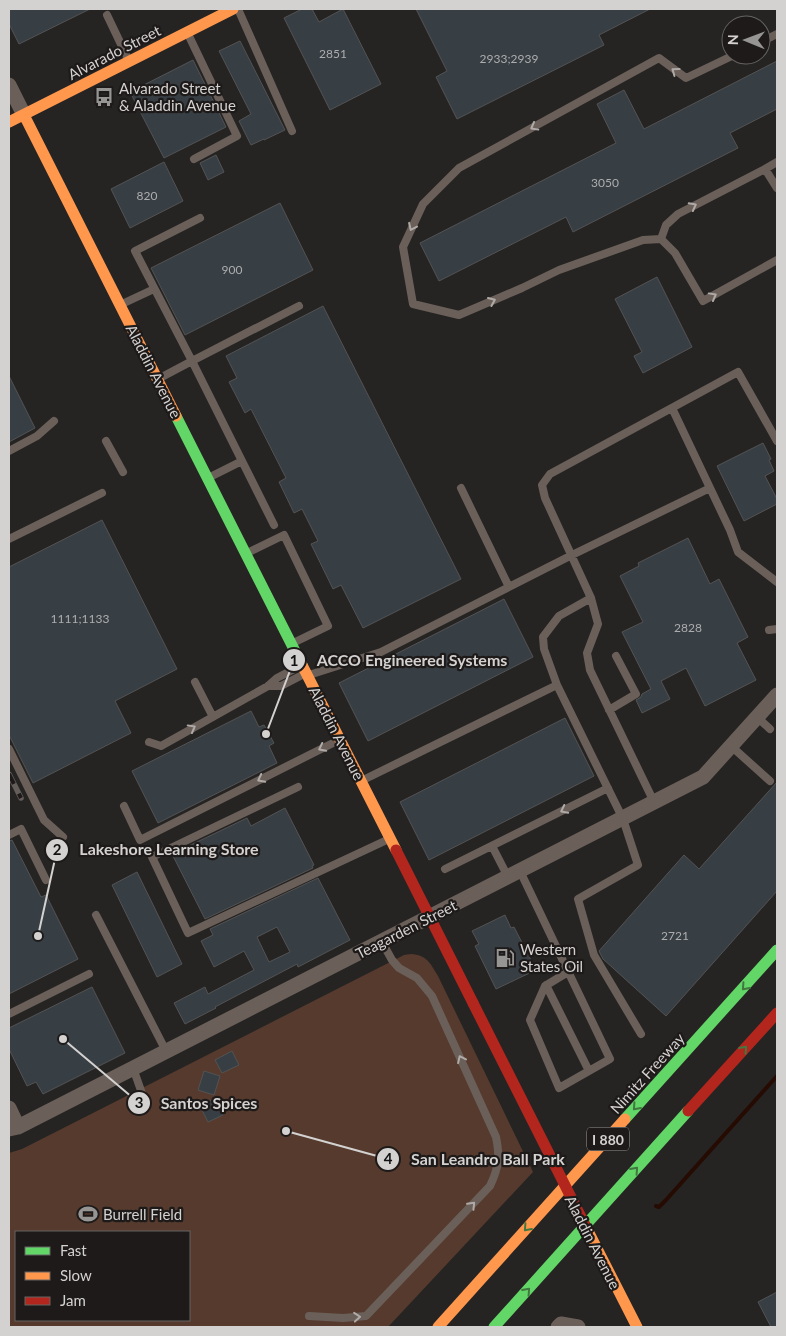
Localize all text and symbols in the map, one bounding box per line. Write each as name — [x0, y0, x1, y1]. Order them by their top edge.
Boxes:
north arrow — [721, 15, 771, 65]
street label: Alvarado Street — [65, 21, 164, 83]
text: N — [724, 34, 741, 45]
house number: 2851 — [319, 46, 347, 61]
house number: 2933;2939 — [480, 51, 538, 66]
one-way arrow — [671, 68, 681, 77]
place label: Alvarado Street & Aladdin Avenue — [119, 79, 236, 114]
bus stop icon: Alvarado Street & Aladdin Avenue — [93, 86, 115, 108]
one-way arrow — [531, 120, 540, 130]
house number: 3050 — [591, 175, 619, 190]
house number: 820 — [137, 188, 157, 203]
one-way arrow — [688, 202, 697, 212]
one-way arrow — [408, 222, 418, 231]
house number: 900 — [222, 262, 242, 277]
one-way arrow — [707, 292, 716, 302]
one-way arrow — [487, 297, 496, 308]
street label: Aladdin Avenue — [123, 321, 185, 421]
house number: 1111;1133 — [51, 611, 109, 626]
house number: 2828 — [674, 620, 702, 635]
callout: ACCO Engineered Systems — [282, 645, 518, 676]
text: ACCO Engineered Systems — [316, 650, 507, 669]
text: 1 — [290, 651, 298, 669]
street label: Aladdin Avenue — [306, 683, 368, 783]
one-way arrow — [187, 724, 196, 734]
one-way arrow — [318, 742, 327, 752]
one-way arrow — [257, 773, 266, 783]
one-way arrow — [560, 804, 569, 814]
callout: Lakeshore Learning Store — [44, 834, 269, 865]
text: Lakeshore Learning Store — [79, 839, 259, 858]
text: 2 — [53, 840, 62, 858]
street label: Teagarden Street — [353, 896, 460, 962]
house number: 2721 — [661, 928, 689, 943]
place label: Western States Oil — [520, 940, 583, 975]
fuel station icon: Western States Oil — [494, 947, 516, 969]
one-way arrow — [741, 981, 750, 990]
street label: Nimitz Freeway — [606, 1029, 688, 1117]
one-way arrow — [738, 1046, 747, 1055]
one-way arrow — [457, 1055, 467, 1064]
callout: Santos Spices — [126, 1088, 268, 1119]
text: 3 — [135, 1093, 143, 1111]
text: Santos Spices — [161, 1093, 257, 1112]
one-way arrow — [633, 1102, 642, 1111]
road number: I 880 — [587, 1128, 629, 1150]
callout: San Leandro Ball Park — [376, 1144, 575, 1175]
text: 4 — [384, 1149, 393, 1167]
text: San Leandro Ball Park — [411, 1149, 565, 1168]
one-way arrow — [630, 1167, 639, 1176]
street label: Aladdin Avenue — [562, 1192, 624, 1292]
one-way arrow — [466, 1201, 475, 1210]
sports icon: Burrell Field — [77, 1203, 99, 1225]
place label: Burrell Field — [103, 1205, 182, 1223]
one-way arrow — [524, 1223, 533, 1232]
legend — [15, 1231, 190, 1321]
text: Fast — [60, 1241, 87, 1259]
text: Slow — [60, 1266, 92, 1284]
one-way arrow — [521, 1288, 530, 1297]
text: Jam — [60, 1291, 86, 1309]
one-way arrow — [354, 1311, 362, 1322]

